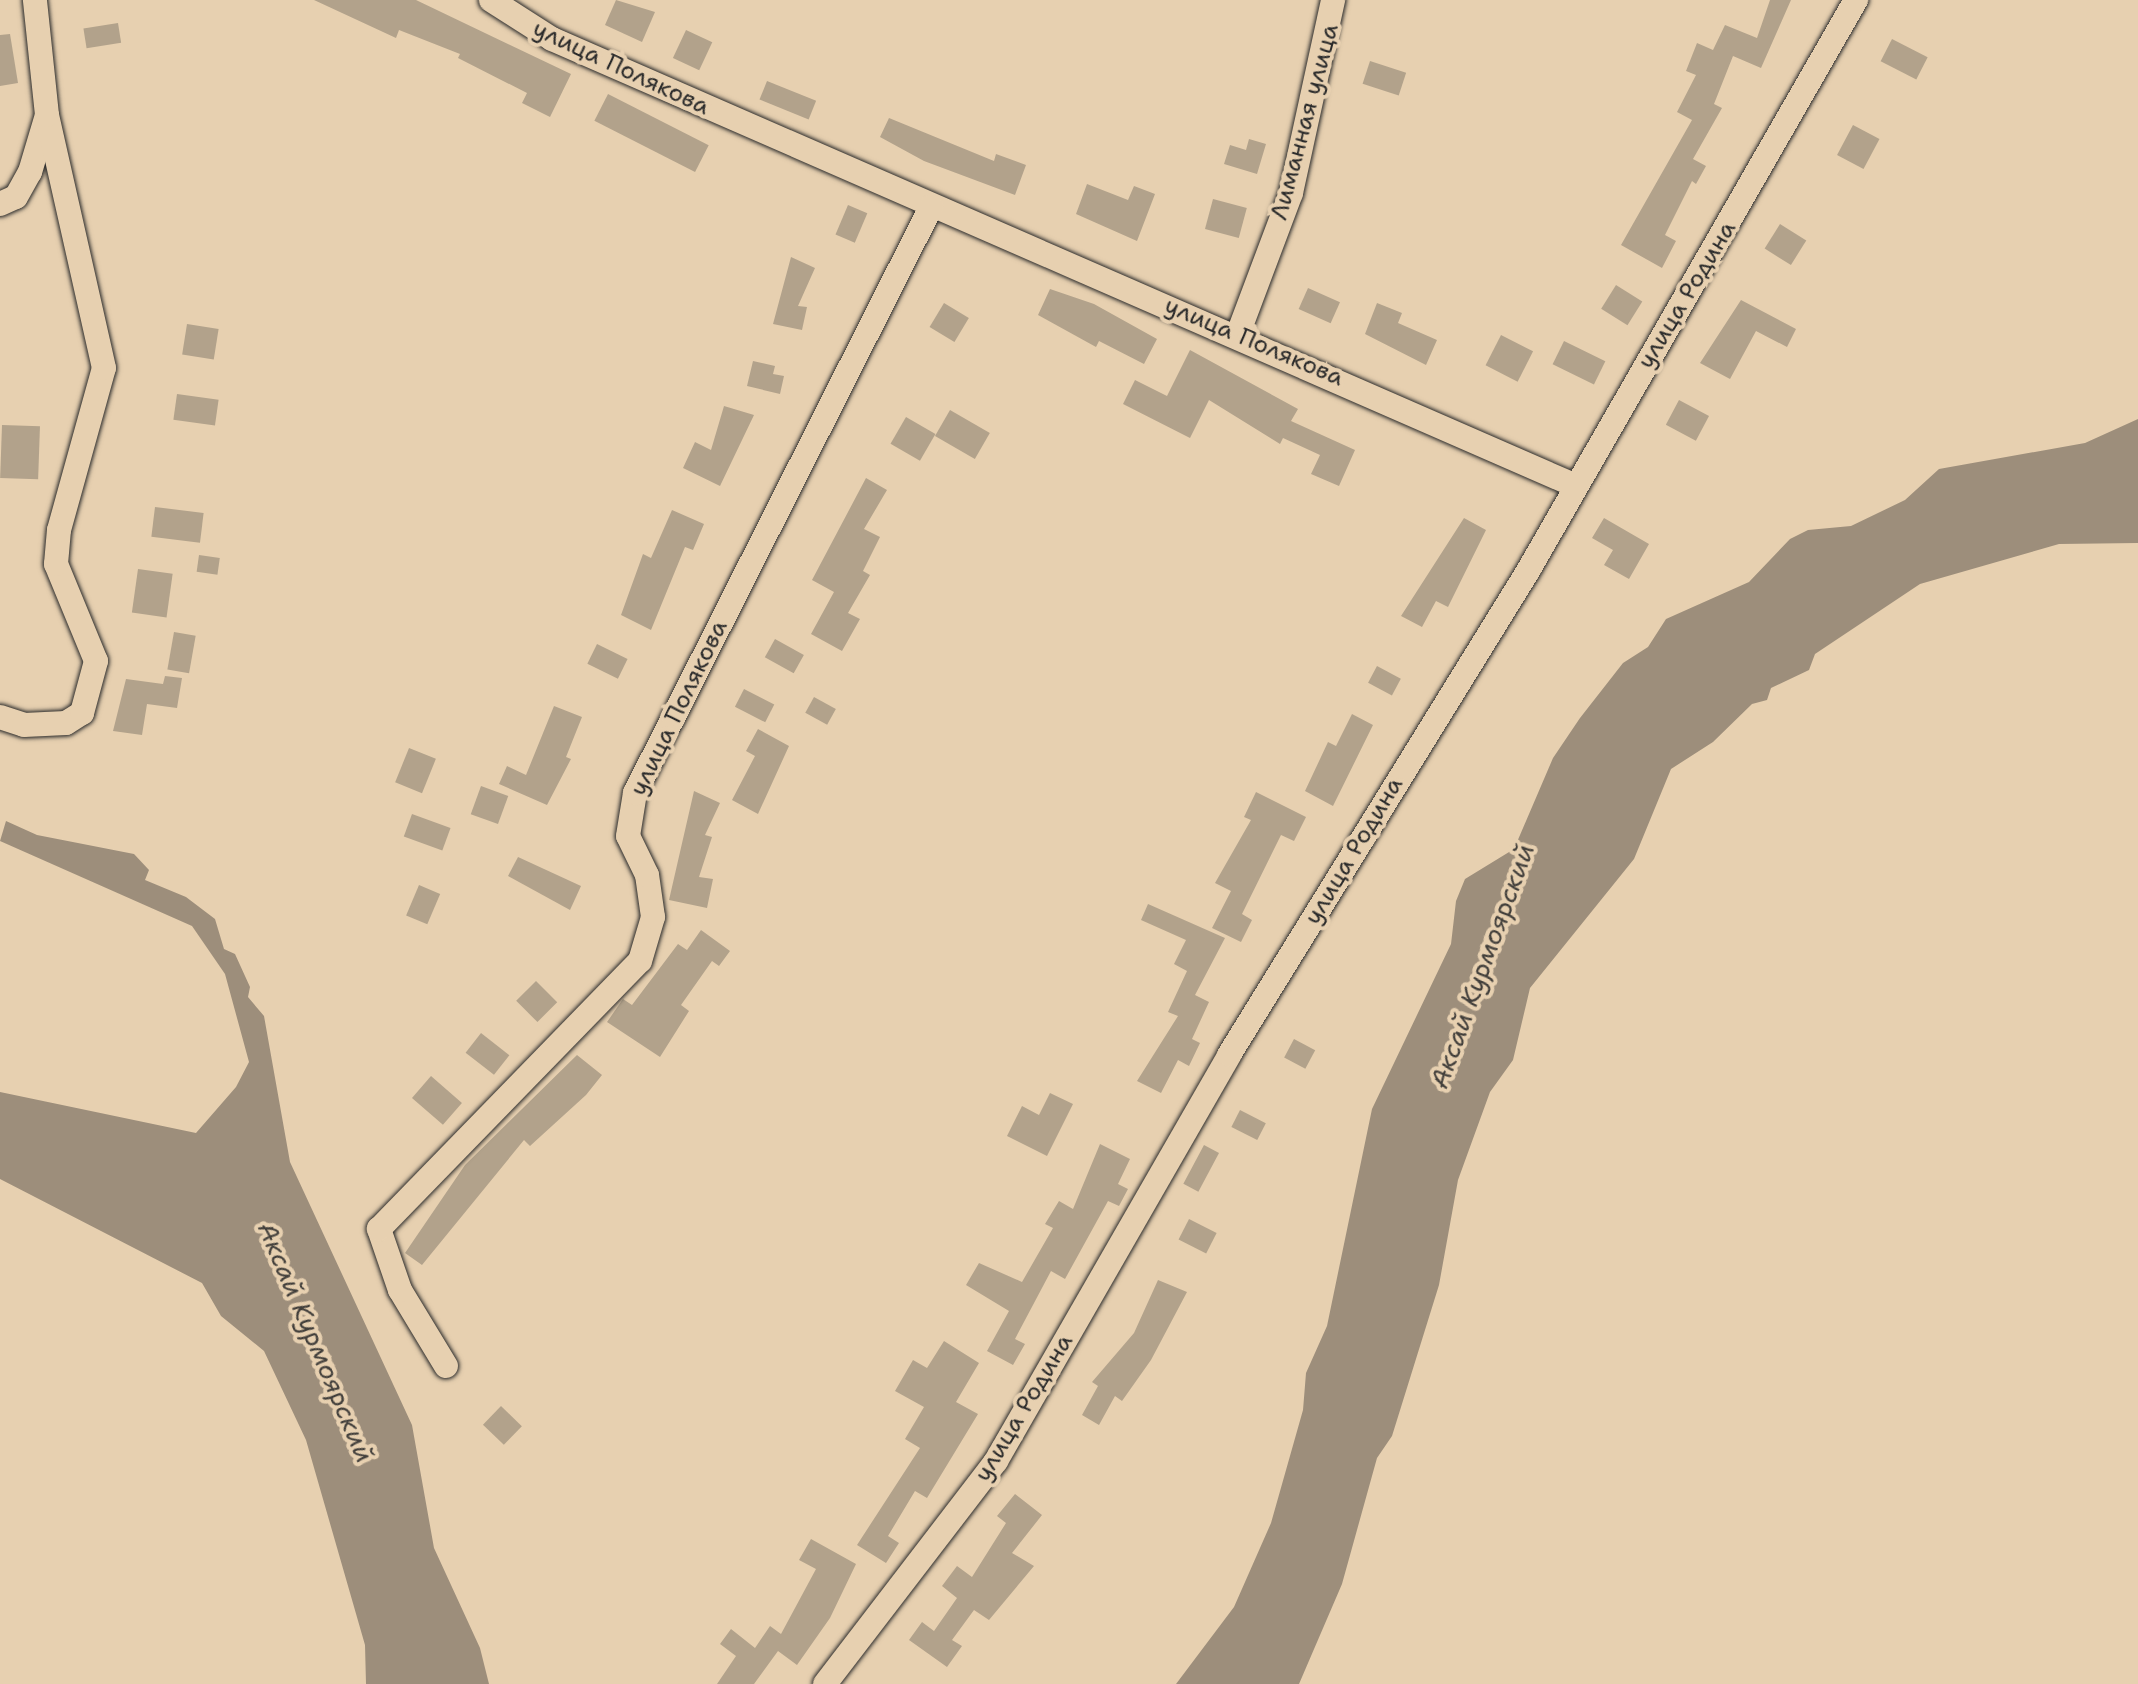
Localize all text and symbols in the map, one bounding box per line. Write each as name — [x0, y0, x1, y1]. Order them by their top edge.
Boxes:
street label: улица Полякова — [528, 14, 714, 122]
street label: Лиманная улица — [1265, 21, 1345, 223]
street label: улица Родина — [1632, 216, 1742, 374]
street label: улица Полякова — [1160, 291, 1348, 393]
street label: улица Полякова — [624, 616, 734, 800]
street label: улица Родина — [1299, 772, 1409, 930]
water label: Аксай Курмоярский — [1423, 839, 1541, 1093]
water label: Аксай Курмоярский — [251, 1217, 381, 1467]
street label: улица Родина — [969, 1329, 1079, 1487]

